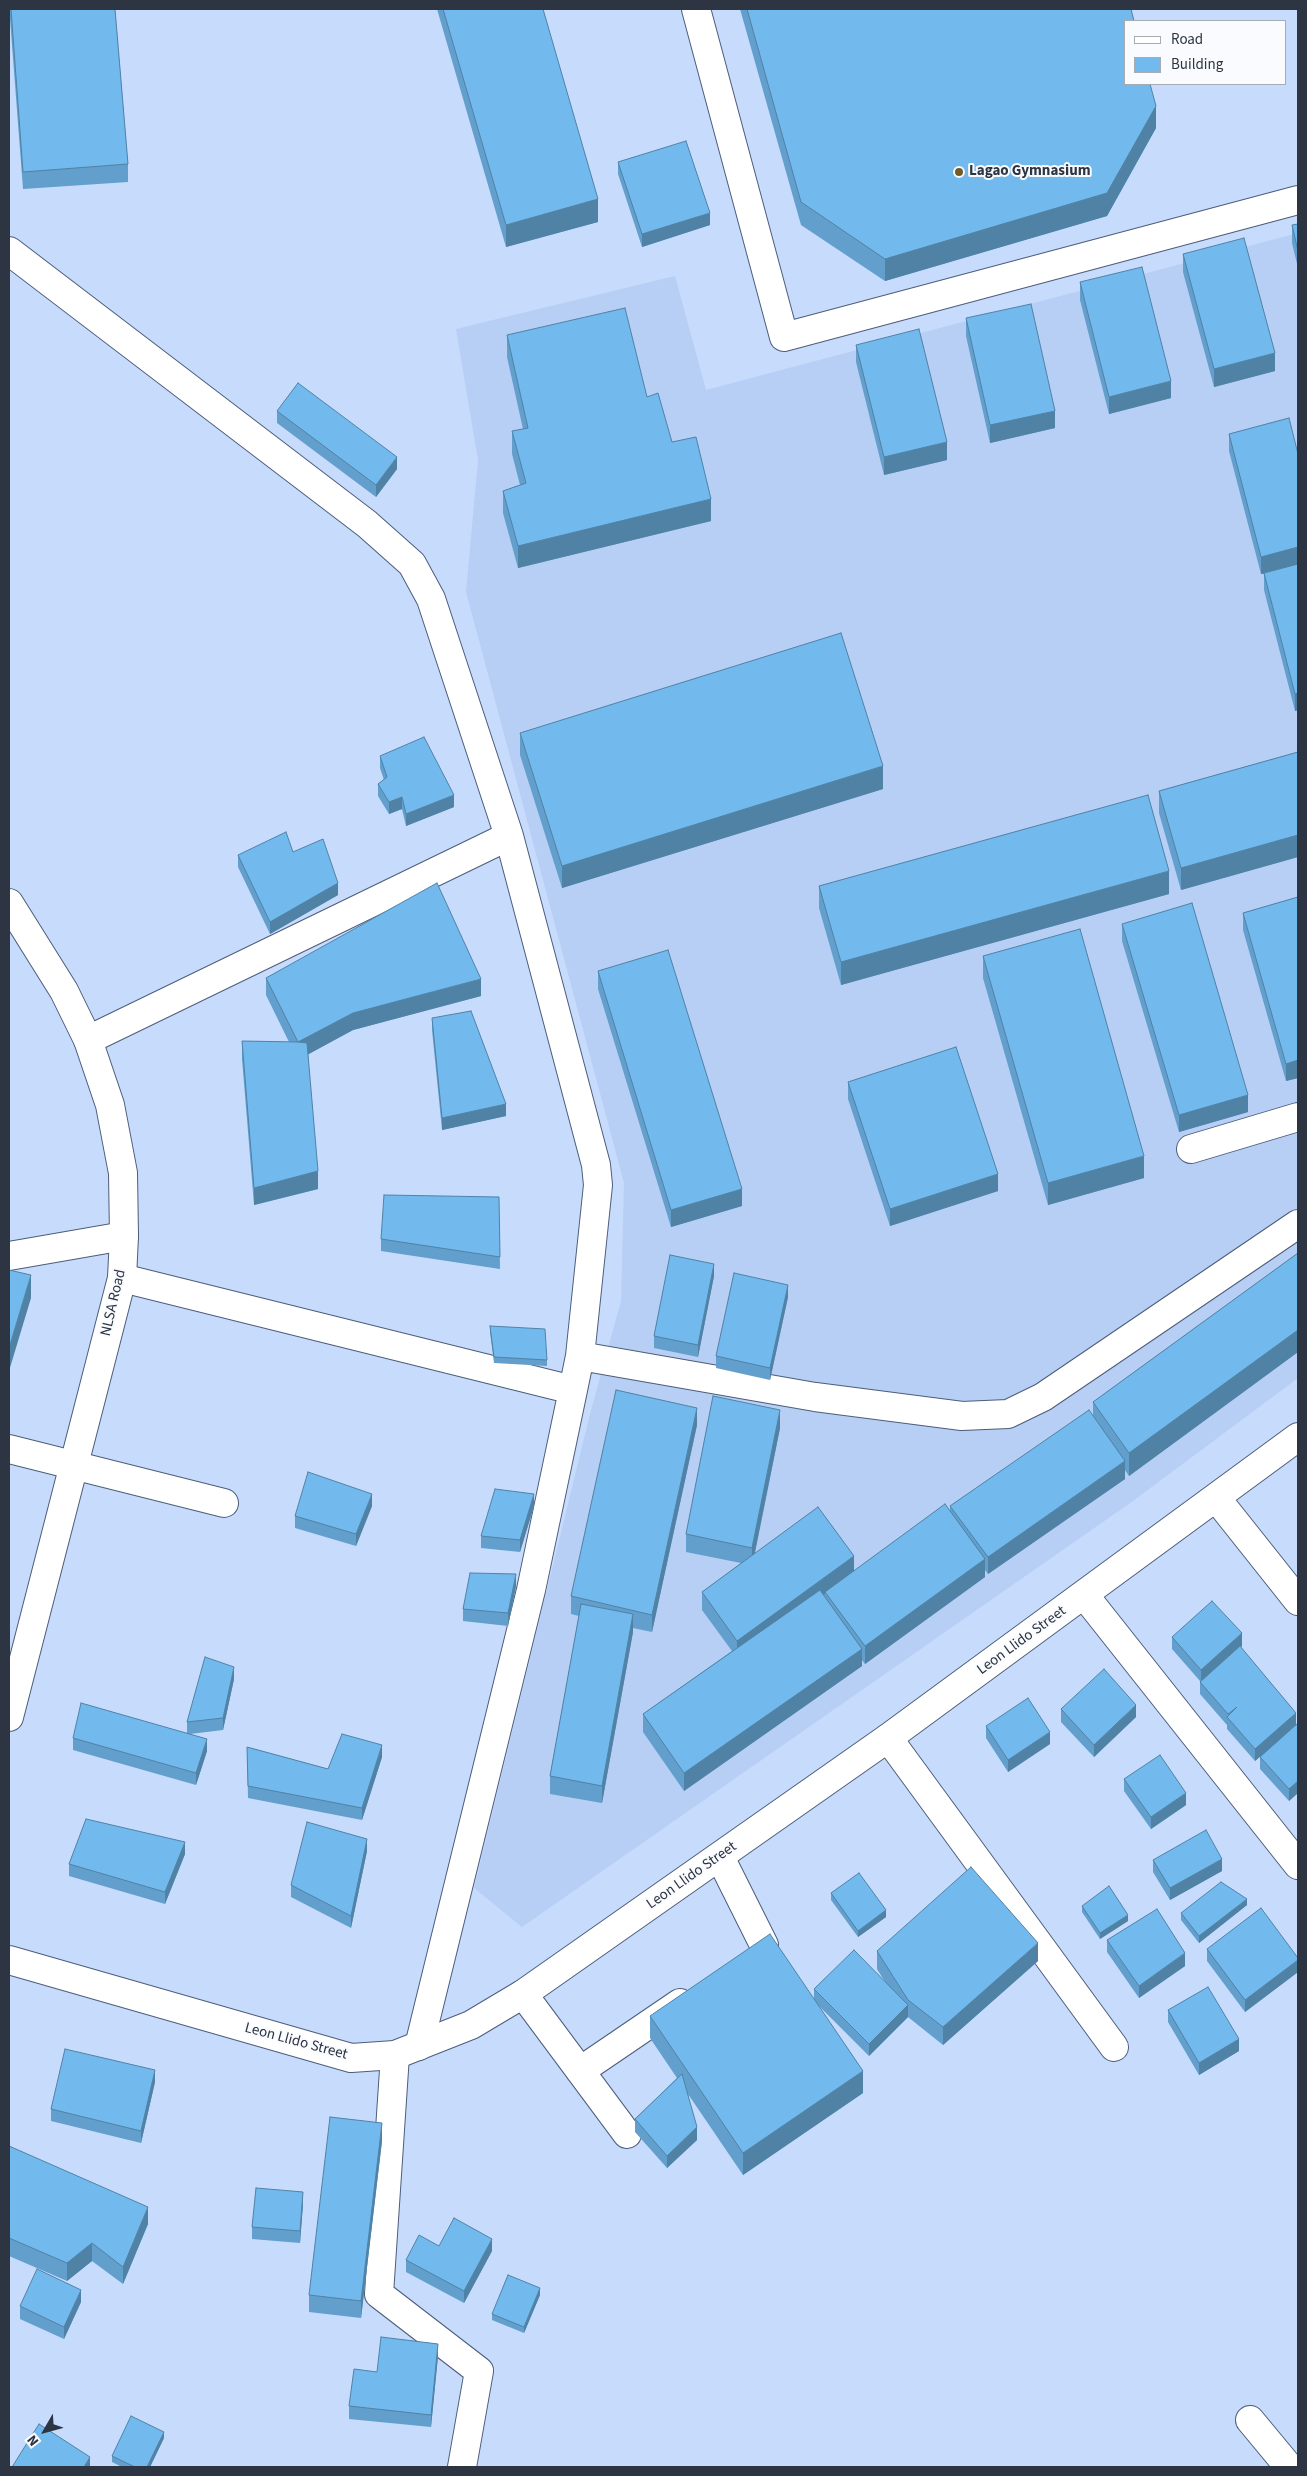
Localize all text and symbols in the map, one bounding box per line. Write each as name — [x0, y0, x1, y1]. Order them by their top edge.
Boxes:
legend — [1124, 20, 1287, 85]
text: Road — [1171, 29, 1203, 50]
text: Building — [1171, 54, 1223, 75]
place label: Lagao Gymnasium — [969, 163, 1091, 181]
marker: Lagao Gymnasium — [953, 166, 965, 178]
street label: NLSA Road — [98, 1268, 130, 1338]
street label: Leon Llido Street — [974, 1603, 1070, 1679]
street label: Leon Llido Street — [644, 1838, 740, 1914]
street label: Leon Llido Street — [243, 2020, 349, 2064]
north arrow — [20, 2406, 70, 2456]
text: N — [22, 2430, 44, 2450]

